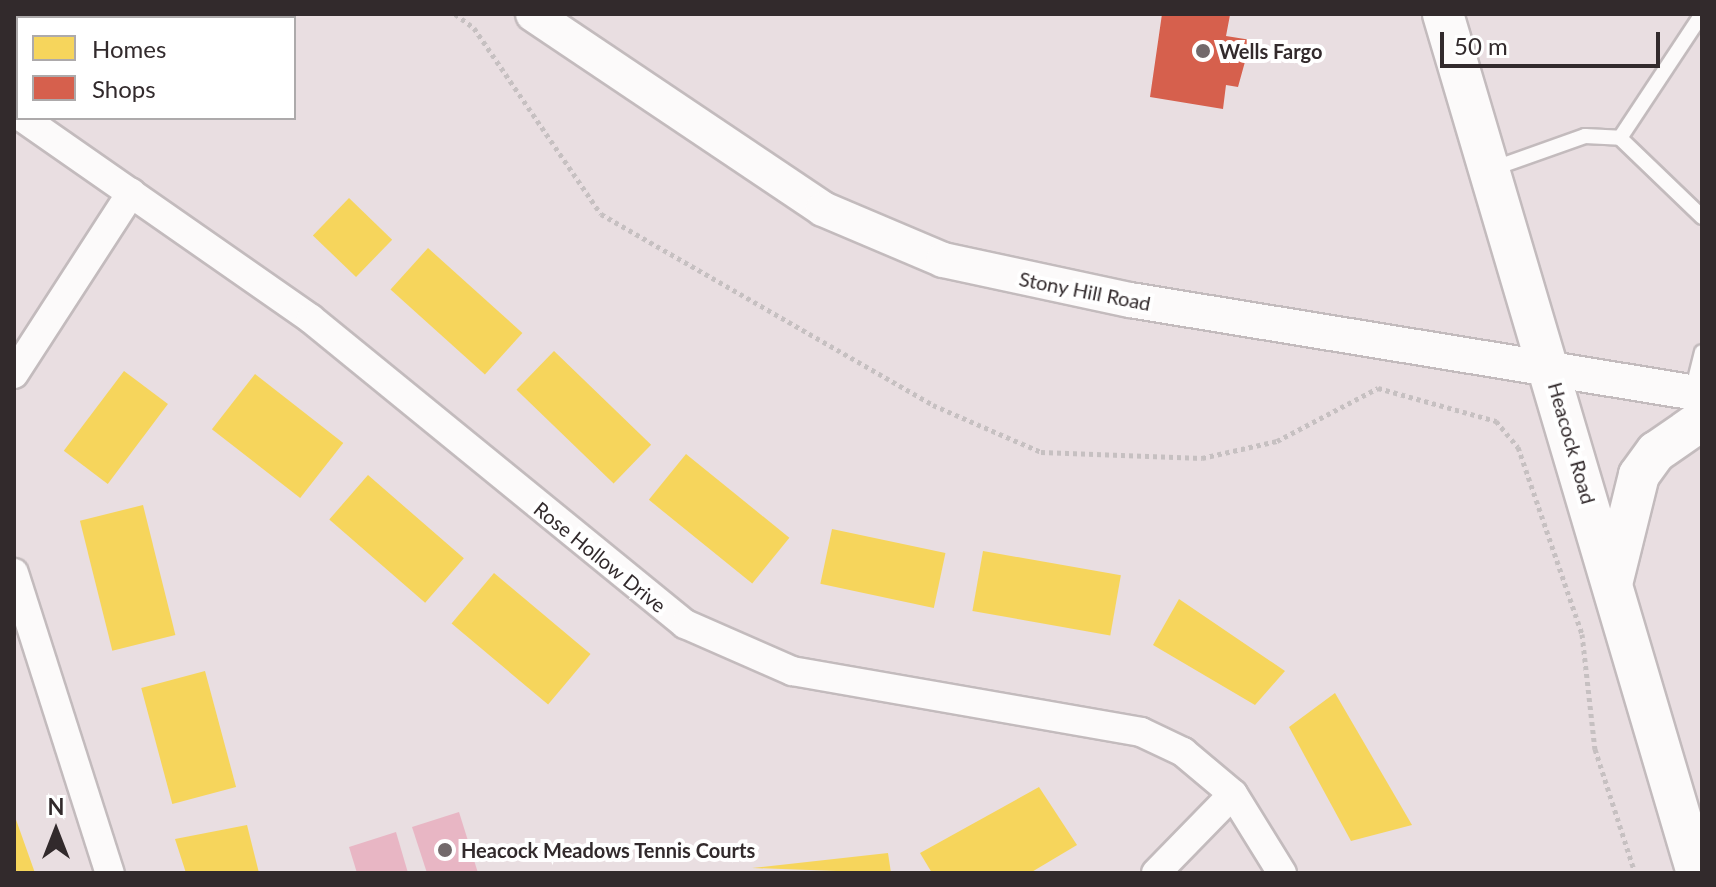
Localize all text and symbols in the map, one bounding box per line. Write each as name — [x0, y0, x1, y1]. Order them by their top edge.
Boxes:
legend — [16, 16, 296, 120]
scale bar — [1444, 16, 1664, 66]
text: 50 m — [1454, 31, 1508, 60]
text: Homes — [92, 34, 166, 63]
place label: Wells Fargo — [1219, 39, 1322, 63]
marker: Wells Fargo — [1194, 42, 1212, 60]
text: Shops — [92, 74, 156, 103]
street label: Stony Hill Road — [1017, 266, 1153, 316]
street label: Heacock Road — [1543, 379, 1601, 507]
street label: Rose Hollow Drive — [529, 496, 671, 618]
north arrow — [16, 791, 96, 871]
text: N — [48, 793, 64, 820]
place label: Heacock Meadows Tennis Courts — [461, 838, 756, 862]
marker: Heacock Meadows Tennis Courts — [436, 841, 454, 859]

